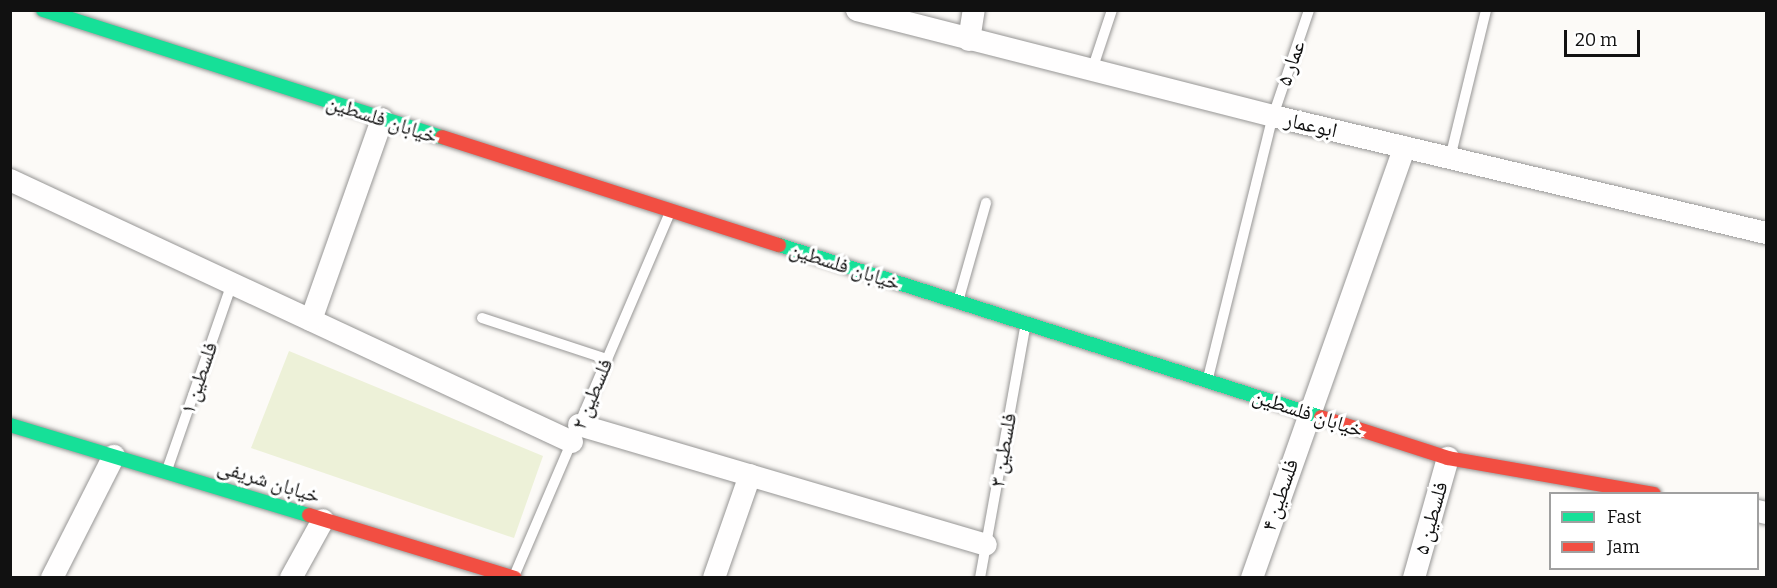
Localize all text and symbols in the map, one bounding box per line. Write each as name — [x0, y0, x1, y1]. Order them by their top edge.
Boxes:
scale bar — [1567, 18, 1644, 56]
text: 20 m — [1575, 29, 1617, 51]
street label: عمار ۵ — [1272, 37, 1310, 89]
street label: خیابان فلسطین — [324, 89, 440, 149]
street label: ابوعمار — [1282, 107, 1340, 143]
street label: خیابان فلسطین — [787, 236, 903, 296]
street label: فلسطین ۱ — [175, 339, 223, 417]
street label: فلسطین ۲ — [566, 355, 618, 433]
street label: خیابان فلسطین — [1250, 383, 1366, 443]
street label: فلسطین ۳ — [984, 411, 1022, 489]
street label: خیابان شریفی — [215, 453, 323, 509]
street label: فلسطین ۴ — [1256, 456, 1304, 534]
street label: فلسطین ۵ — [1409, 479, 1453, 557]
legend — [1549, 492, 1759, 570]
text: Fast — [1607, 506, 1642, 528]
text: Jam — [1607, 536, 1640, 558]

